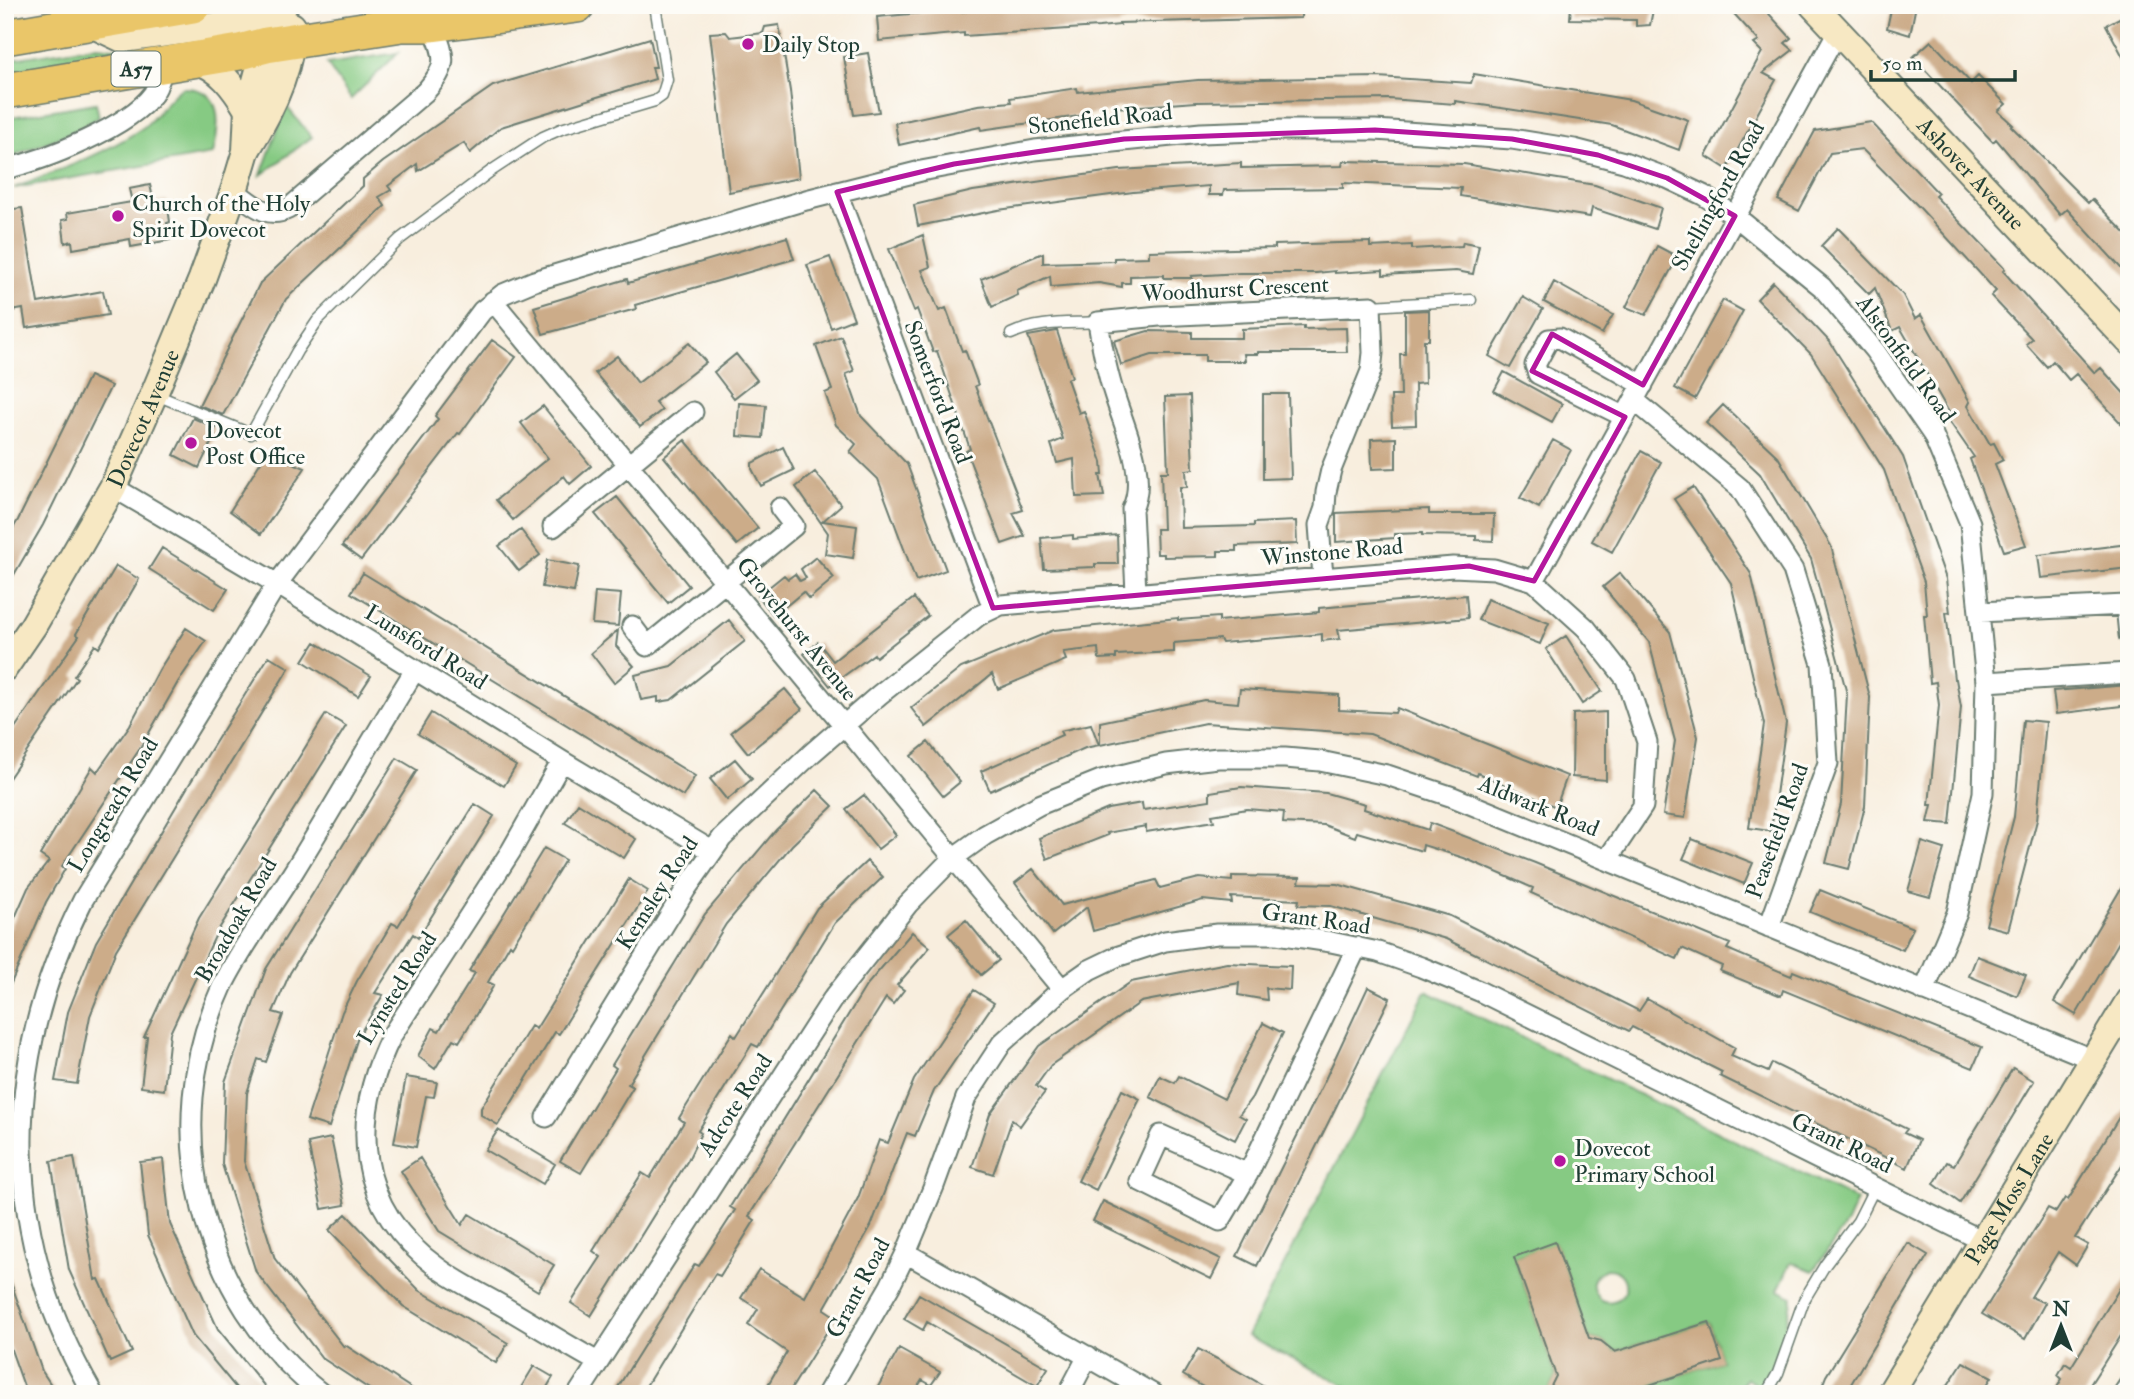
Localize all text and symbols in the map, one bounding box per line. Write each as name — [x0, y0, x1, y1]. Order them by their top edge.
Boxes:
place label: Daily Stop — [762, 30, 860, 60]
marker: Daily Stop — [740, 36, 756, 52]
scale bar — [1871, 38, 2015, 82]
text: 50 m — [1882, 50, 1923, 77]
road number: A57 — [111, 52, 160, 86]
street label: Stonefield Road — [1026, 97, 1174, 141]
street label: Ashover Avenue — [1910, 110, 2032, 236]
street label: Shellingford Road — [1665, 116, 1771, 276]
place label: Church of the Holy Spirit Dovecot — [132, 189, 311, 245]
marker: Church of the Holy Spirit Dovecot — [110, 208, 126, 224]
street label: Woodhurst Crescent — [1139, 270, 1330, 308]
street label: Alstonfield Road — [1849, 289, 1962, 429]
street label: Somerford Road — [897, 316, 979, 468]
street label: Dovecot Avenue — [100, 344, 186, 492]
place label: Dovecot Post Office — [205, 416, 306, 471]
marker: Dovecot Post Office — [183, 435, 199, 451]
street label: Winstone Road — [1259, 531, 1404, 573]
street label: Grovehurst Avenue — [730, 551, 864, 707]
street label: Lunsford Road — [359, 598, 493, 696]
street label: Longreach Road — [61, 732, 165, 878]
street label: Peasefield Road — [1739, 759, 1815, 903]
street label: Aldwark Road — [1473, 768, 1604, 843]
street label: Kemsley Road — [610, 831, 704, 955]
street label: Broadoak Road — [189, 852, 283, 988]
street label: Grant Road — [1260, 897, 1372, 941]
street label: Lynsted Road — [351, 926, 443, 1050]
street label: Adcote Road — [691, 1048, 779, 1162]
street label: Grant Road — [1786, 1106, 1898, 1180]
street label: Page Moss Lane — [1958, 1127, 2060, 1270]
place label: Dovecot Primary School — [1574, 1134, 1715, 1189]
marker: Dovecot Primary School — [1552, 1153, 1568, 1169]
street label: Grant Road — [820, 1233, 896, 1343]
north arrow — [2025, 1290, 2096, 1360]
text: N — [2051, 1298, 2070, 1322]

